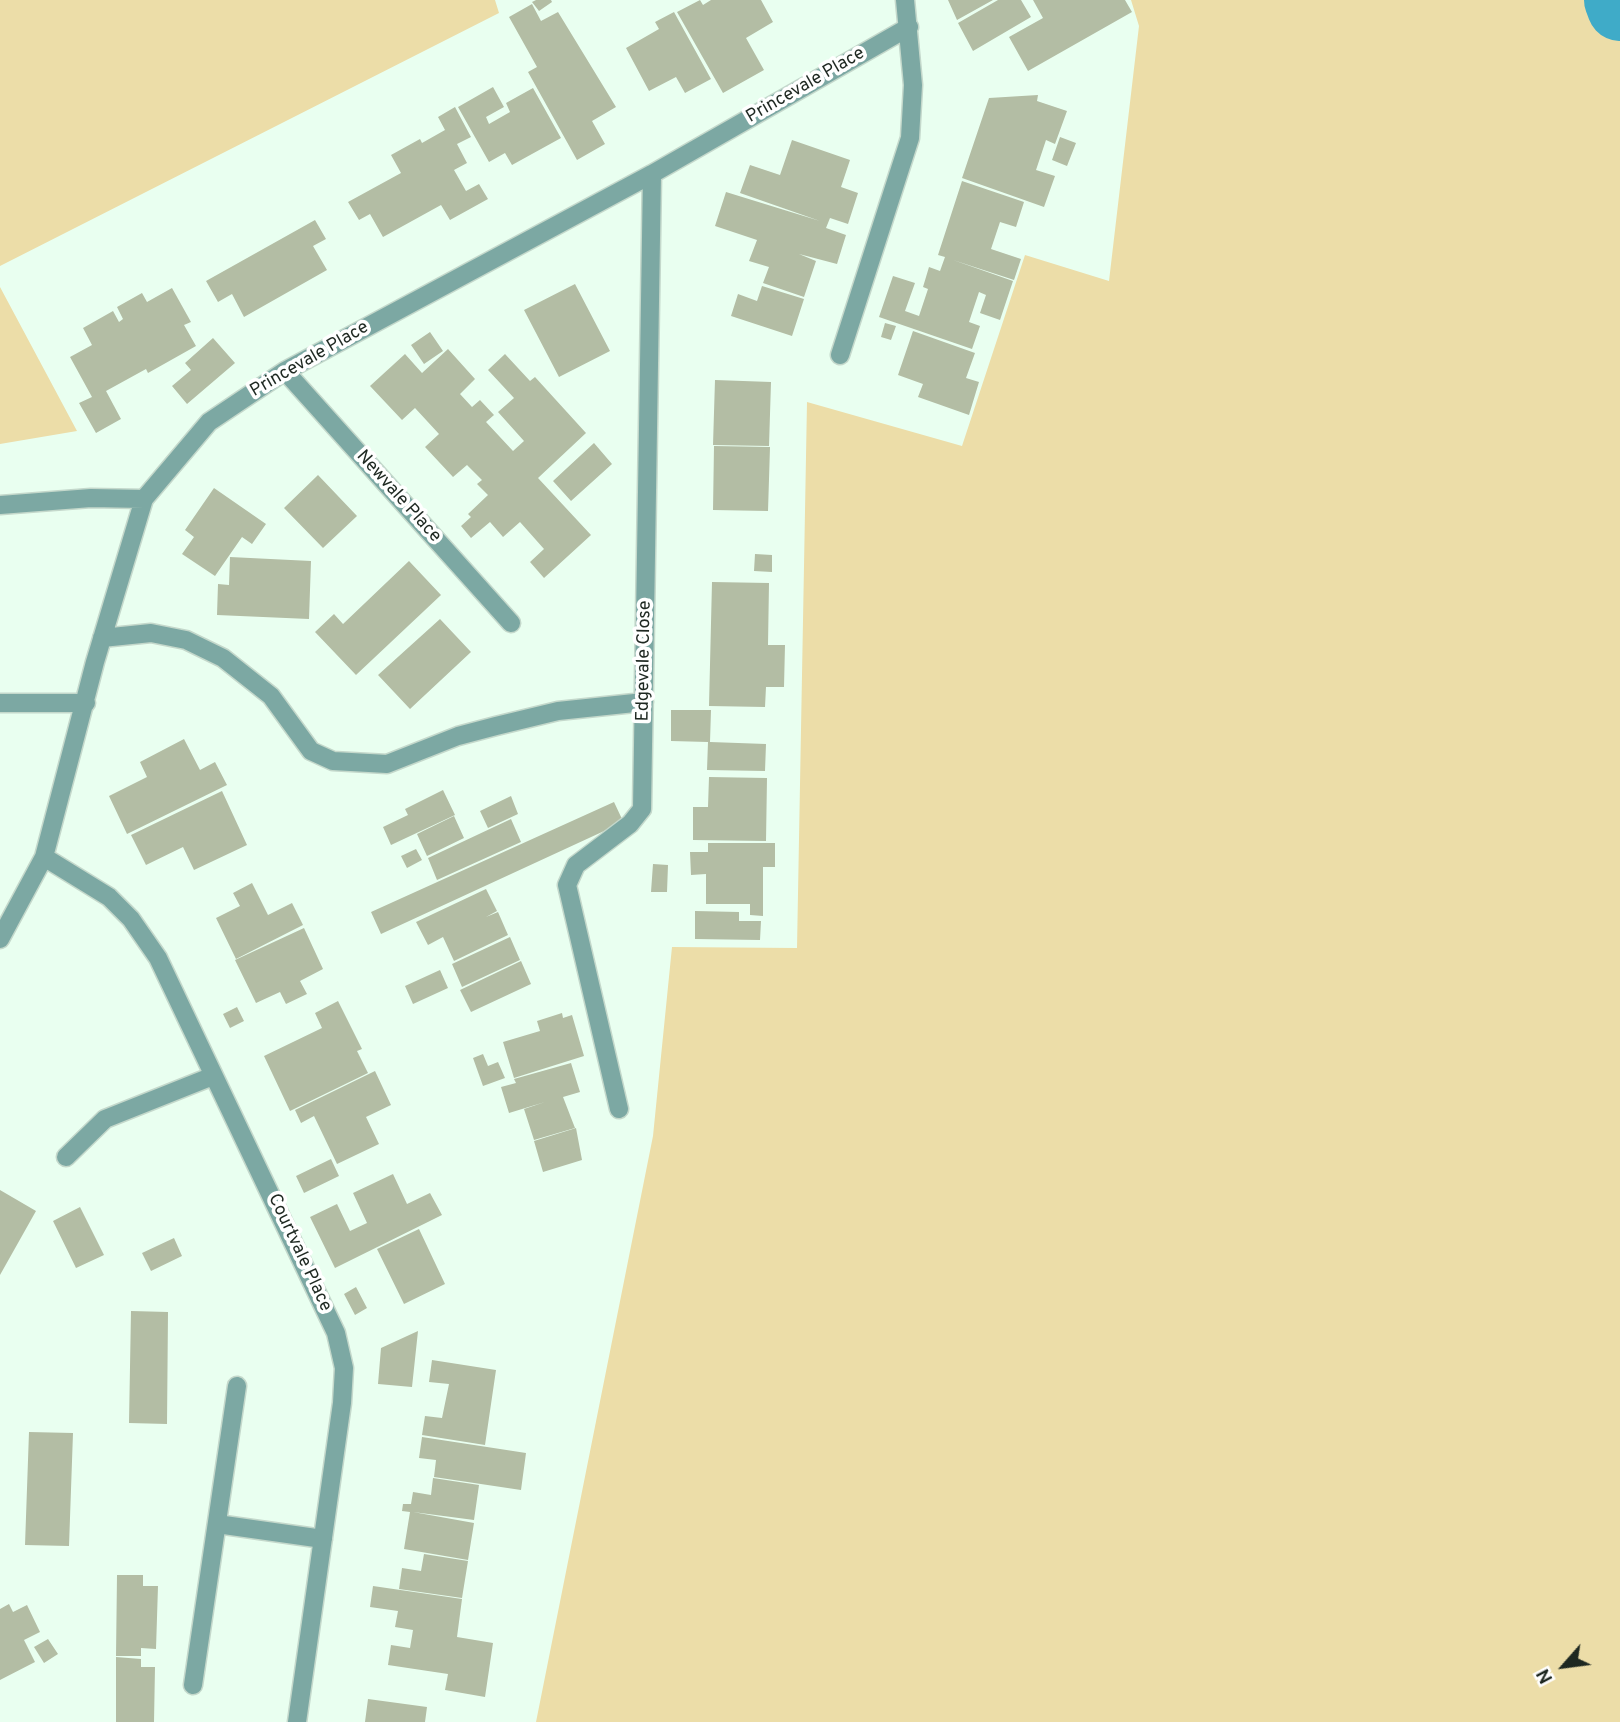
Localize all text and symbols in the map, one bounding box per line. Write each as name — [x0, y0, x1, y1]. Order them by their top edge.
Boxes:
street label: Princevale Place — [743, 43, 869, 129]
street label: Princevale Place — [247, 317, 373, 403]
street label: Newvale Place — [351, 446, 445, 548]
street label: Edgevale Close — [633, 600, 657, 722]
street label: Courtvale Place — [262, 1191, 336, 1315]
north arrow — [1529, 1631, 1599, 1701]
text: N — [1532, 1664, 1559, 1688]

